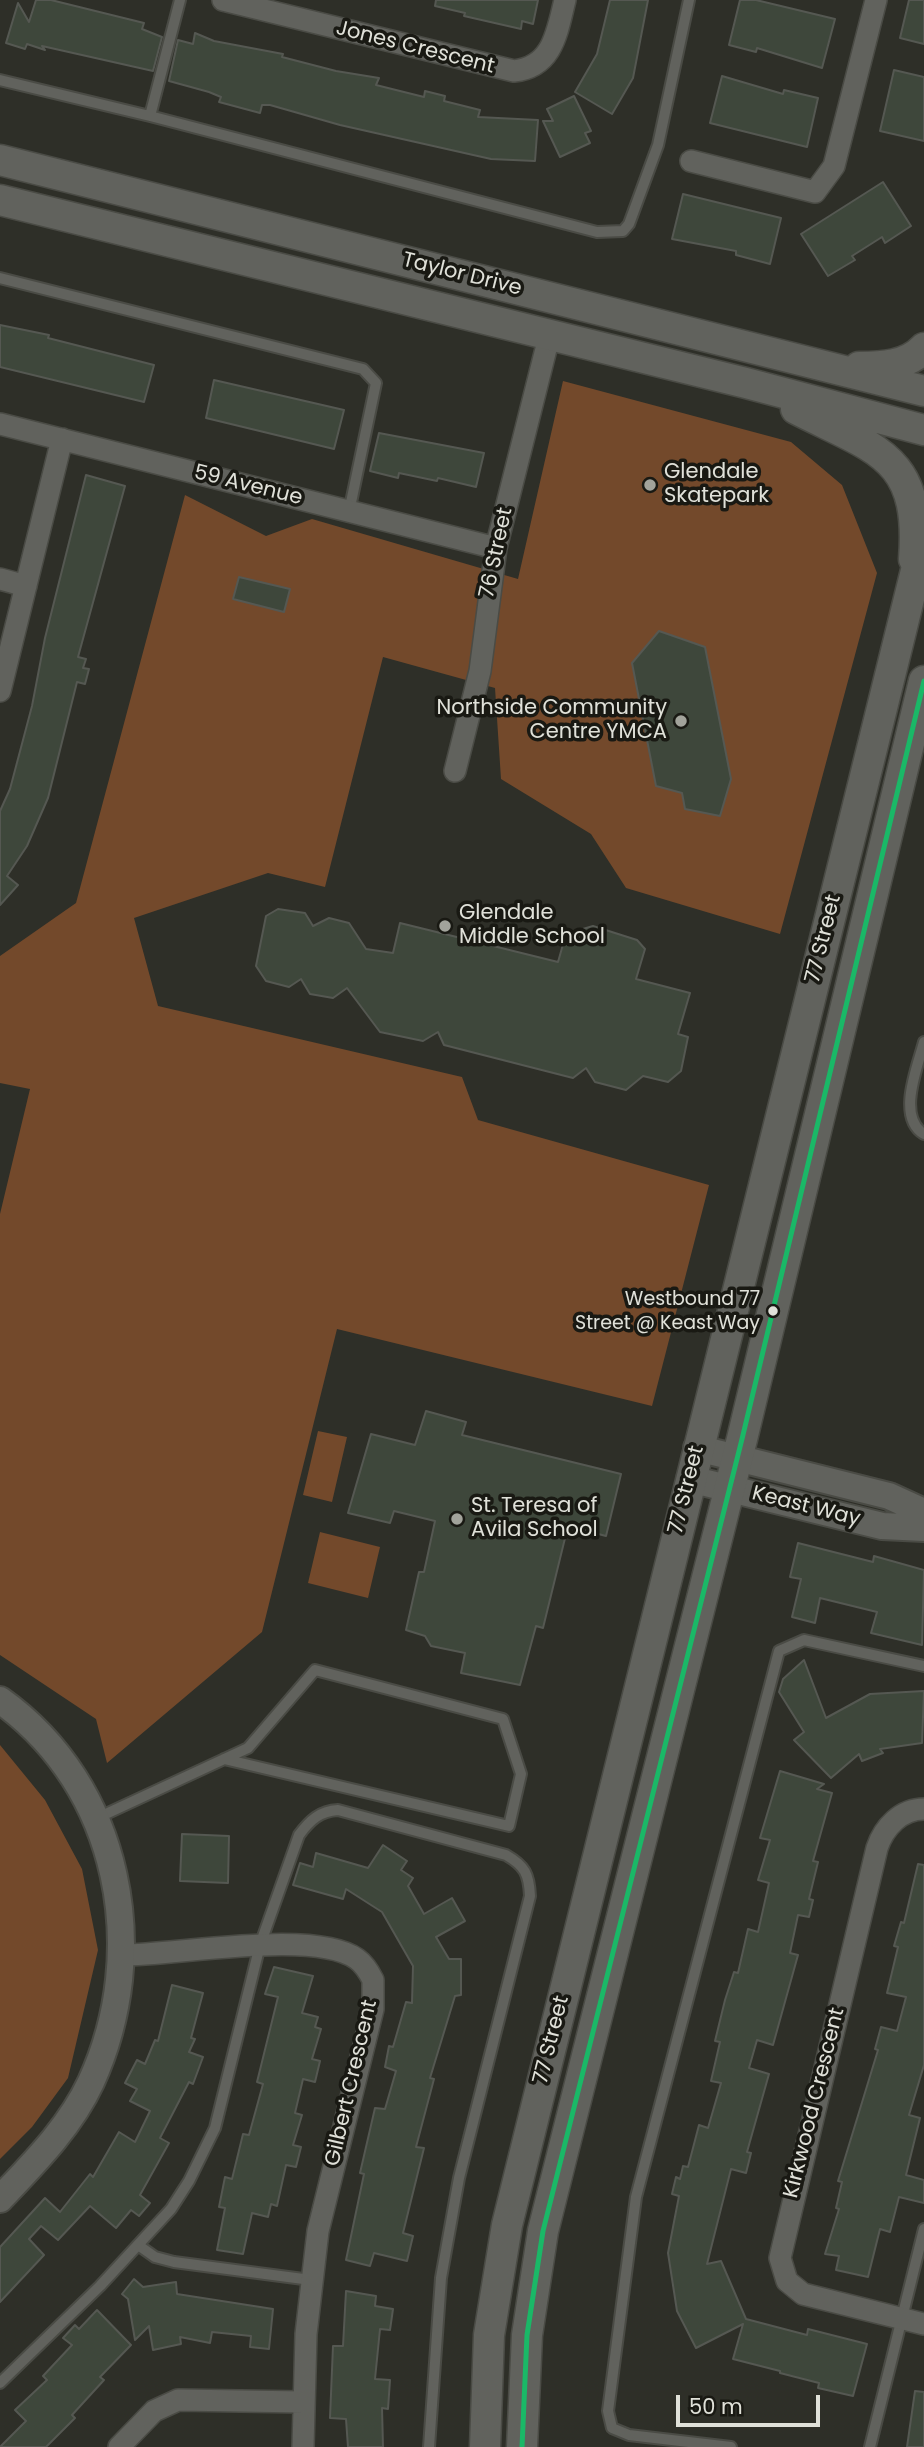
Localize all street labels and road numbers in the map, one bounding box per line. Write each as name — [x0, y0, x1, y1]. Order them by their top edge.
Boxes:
street label: Jones Crescent — [333, 16, 497, 80]
street label: Taylor Drive — [400, 248, 524, 302]
street label: 59 Avenue — [191, 460, 305, 512]
street label: 76 Street — [475, 505, 519, 601]
street label: 77 Street — [801, 892, 847, 986]
street label: 77 Street — [664, 1443, 710, 1537]
street label: Keast Way — [749, 1481, 863, 1533]
street label: 77 Street — [529, 1993, 575, 2087]
street label: Gilbert Crescent — [321, 1997, 383, 2169]
street label: Kirkwood Crescent — [779, 2005, 851, 2201]

